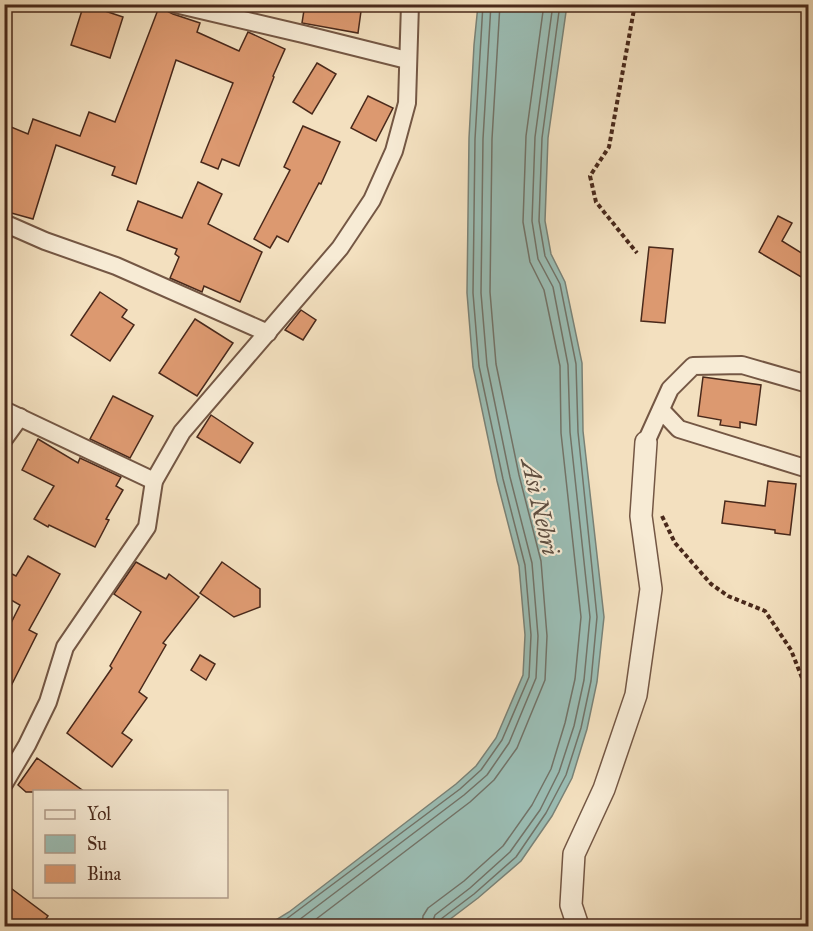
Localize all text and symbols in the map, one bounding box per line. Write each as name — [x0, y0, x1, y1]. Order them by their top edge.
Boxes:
water label: Asi Nehri — [514, 453, 566, 558]
legend — [33, 790, 228, 898]
text: Yol — [87, 803, 111, 825]
text: Su — [87, 833, 107, 855]
text: Bina — [87, 863, 122, 885]

